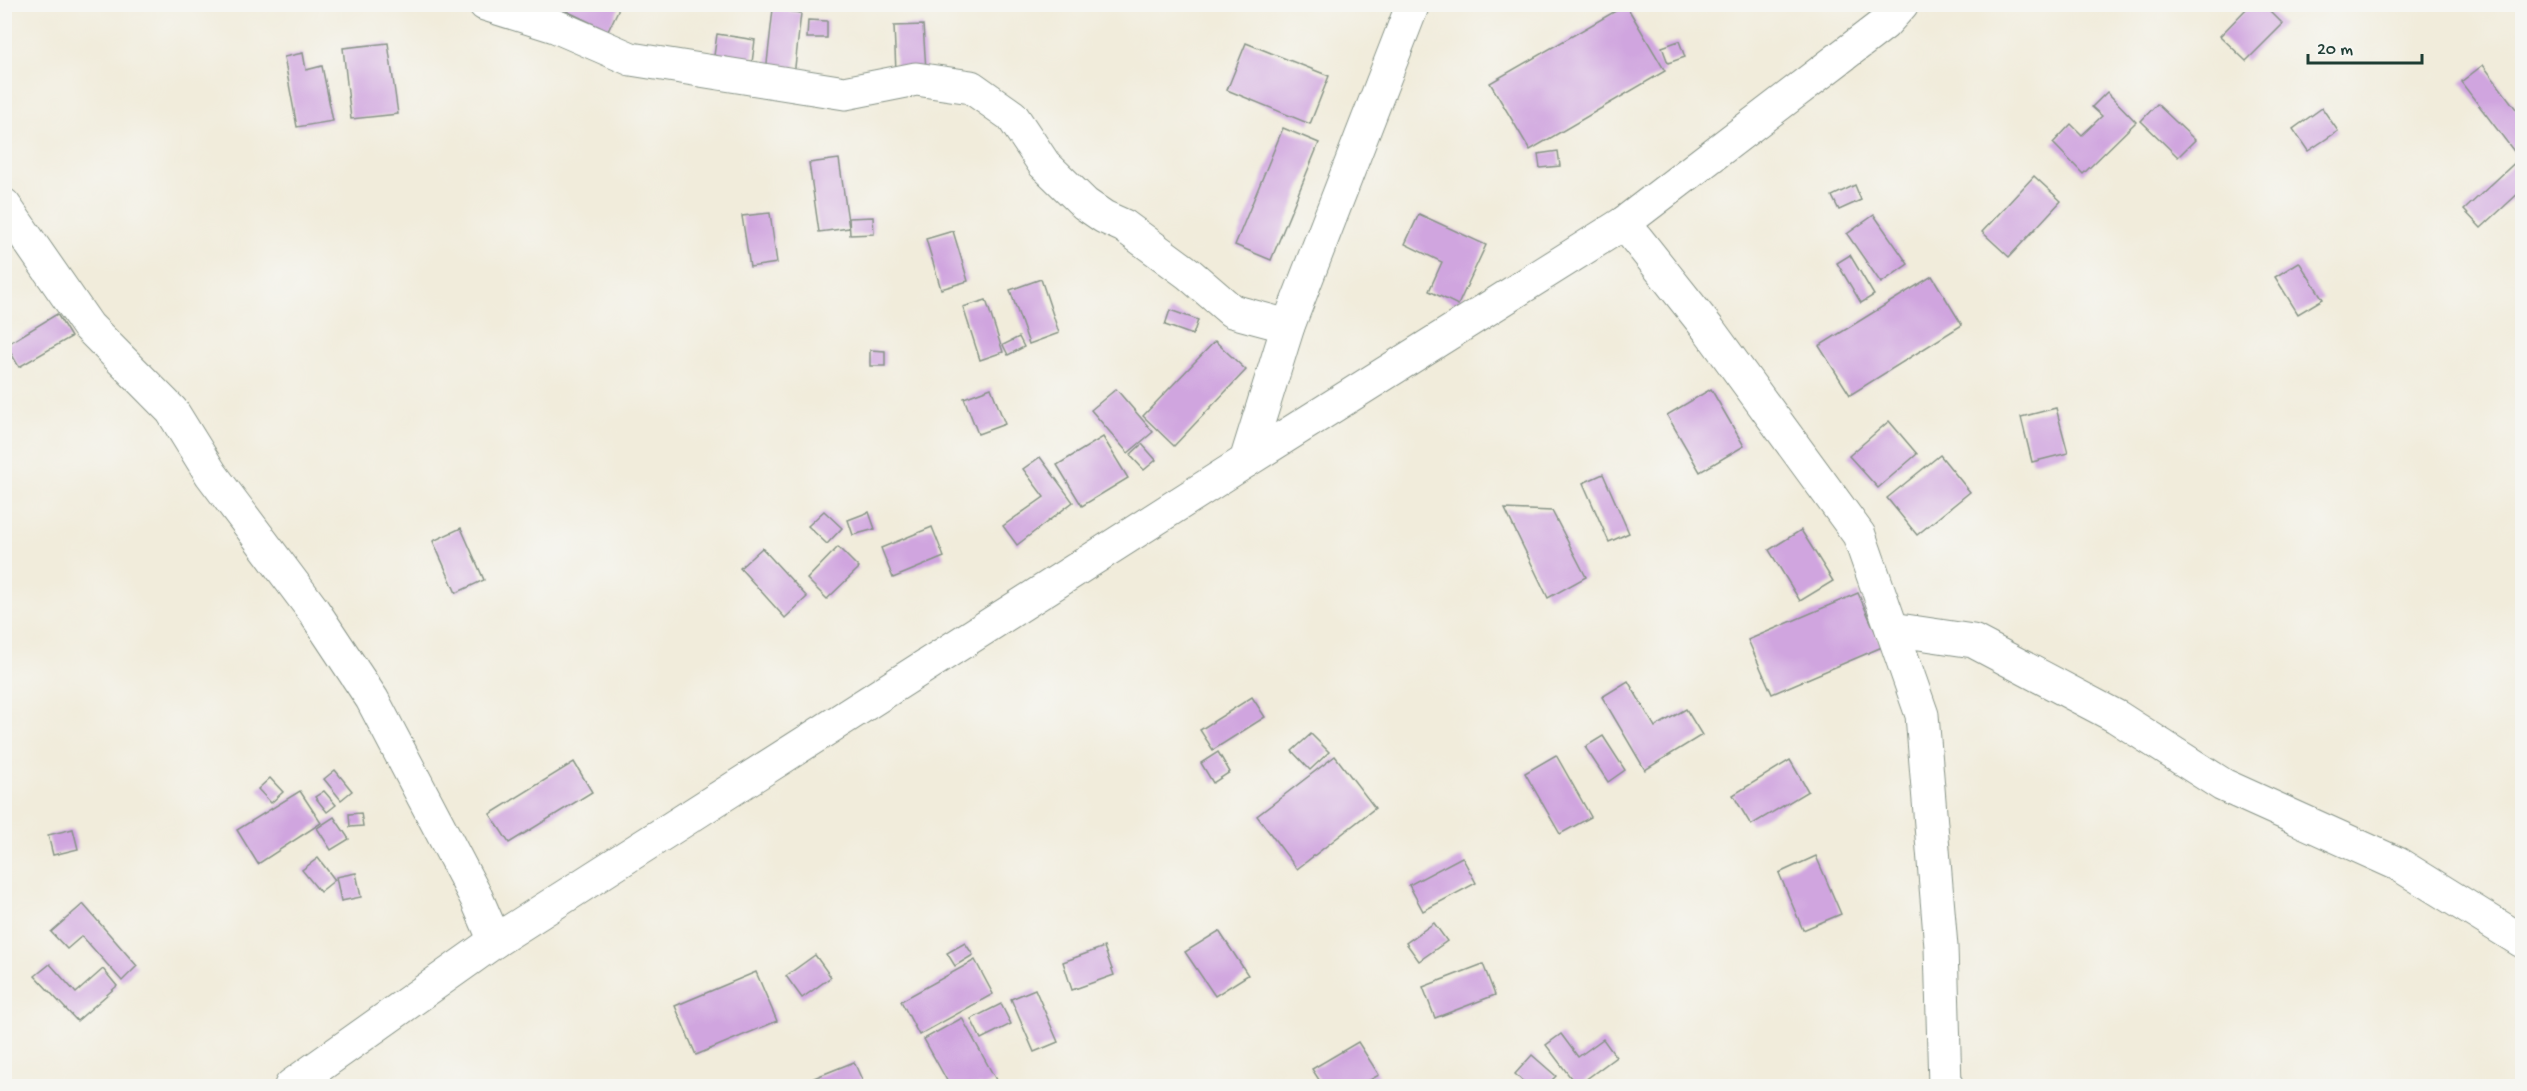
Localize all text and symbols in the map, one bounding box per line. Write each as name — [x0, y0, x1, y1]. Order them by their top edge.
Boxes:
scale bar — [2308, 27, 2422, 65]
text: 20 m — [2317, 40, 2353, 61]

